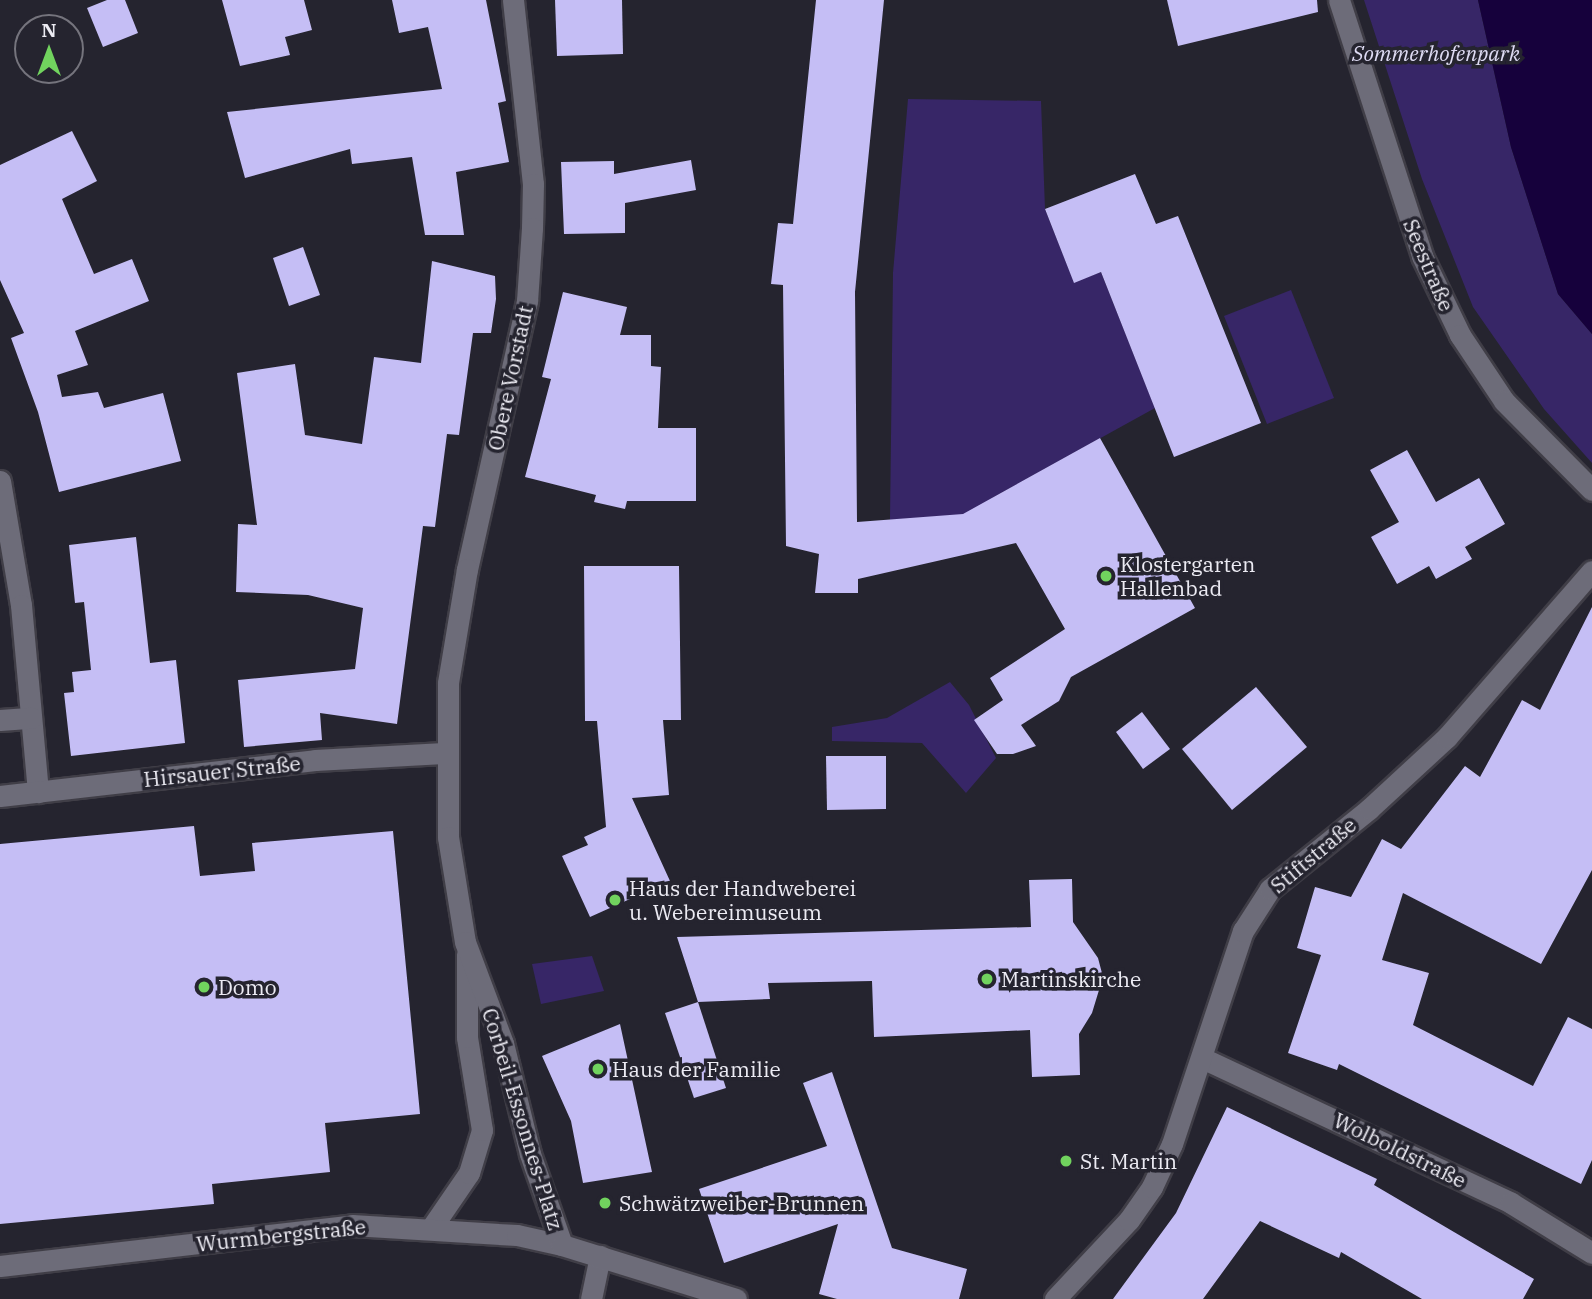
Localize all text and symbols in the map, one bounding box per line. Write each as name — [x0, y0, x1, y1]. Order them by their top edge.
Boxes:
north arrow — [14, 14, 84, 84]
text: N — [41, 18, 57, 42]
park label: Sommerhofenpark — [1352, 40, 1520, 66]
street label: Seestraße — [1398, 215, 1460, 315]
street label: Obere Vorstadt — [482, 303, 538, 453]
place label: Klostergarten Hallenbad — [1120, 551, 1255, 601]
marker: Klostergarten Hallenbad — [1098, 568, 1114, 584]
street label: Hirsauer Straße — [142, 750, 302, 792]
street label: Stiftstraße — [1265, 812, 1361, 898]
place label: Haus der Handweberei u. Webereimuseum — [629, 875, 856, 925]
marker: Haus der Handweberei u. Webereimuseum — [607, 892, 623, 908]
place label: Martinskirche — [1001, 966, 1141, 992]
marker: Martinskirche — [979, 971, 995, 987]
place label: Domo — [218, 974, 277, 1000]
marker: Domo — [196, 979, 212, 995]
street label: Corbeil-Essonnes-Platz — [477, 1005, 569, 1233]
place label: Haus der Familie — [612, 1056, 781, 1082]
marker: Haus der Familie — [590, 1061, 606, 1077]
street label: Wolboldstraße — [1330, 1107, 1470, 1193]
place label: St. Martin — [1080, 1148, 1177, 1174]
marker: St. Martin — [1058, 1153, 1074, 1169]
place label: Schwätzweiber-Brunnen — [619, 1190, 864, 1216]
marker: Schwätzweiber-Brunnen — [597, 1195, 613, 1211]
street label: Wurmbergstraße — [195, 1214, 367, 1256]

